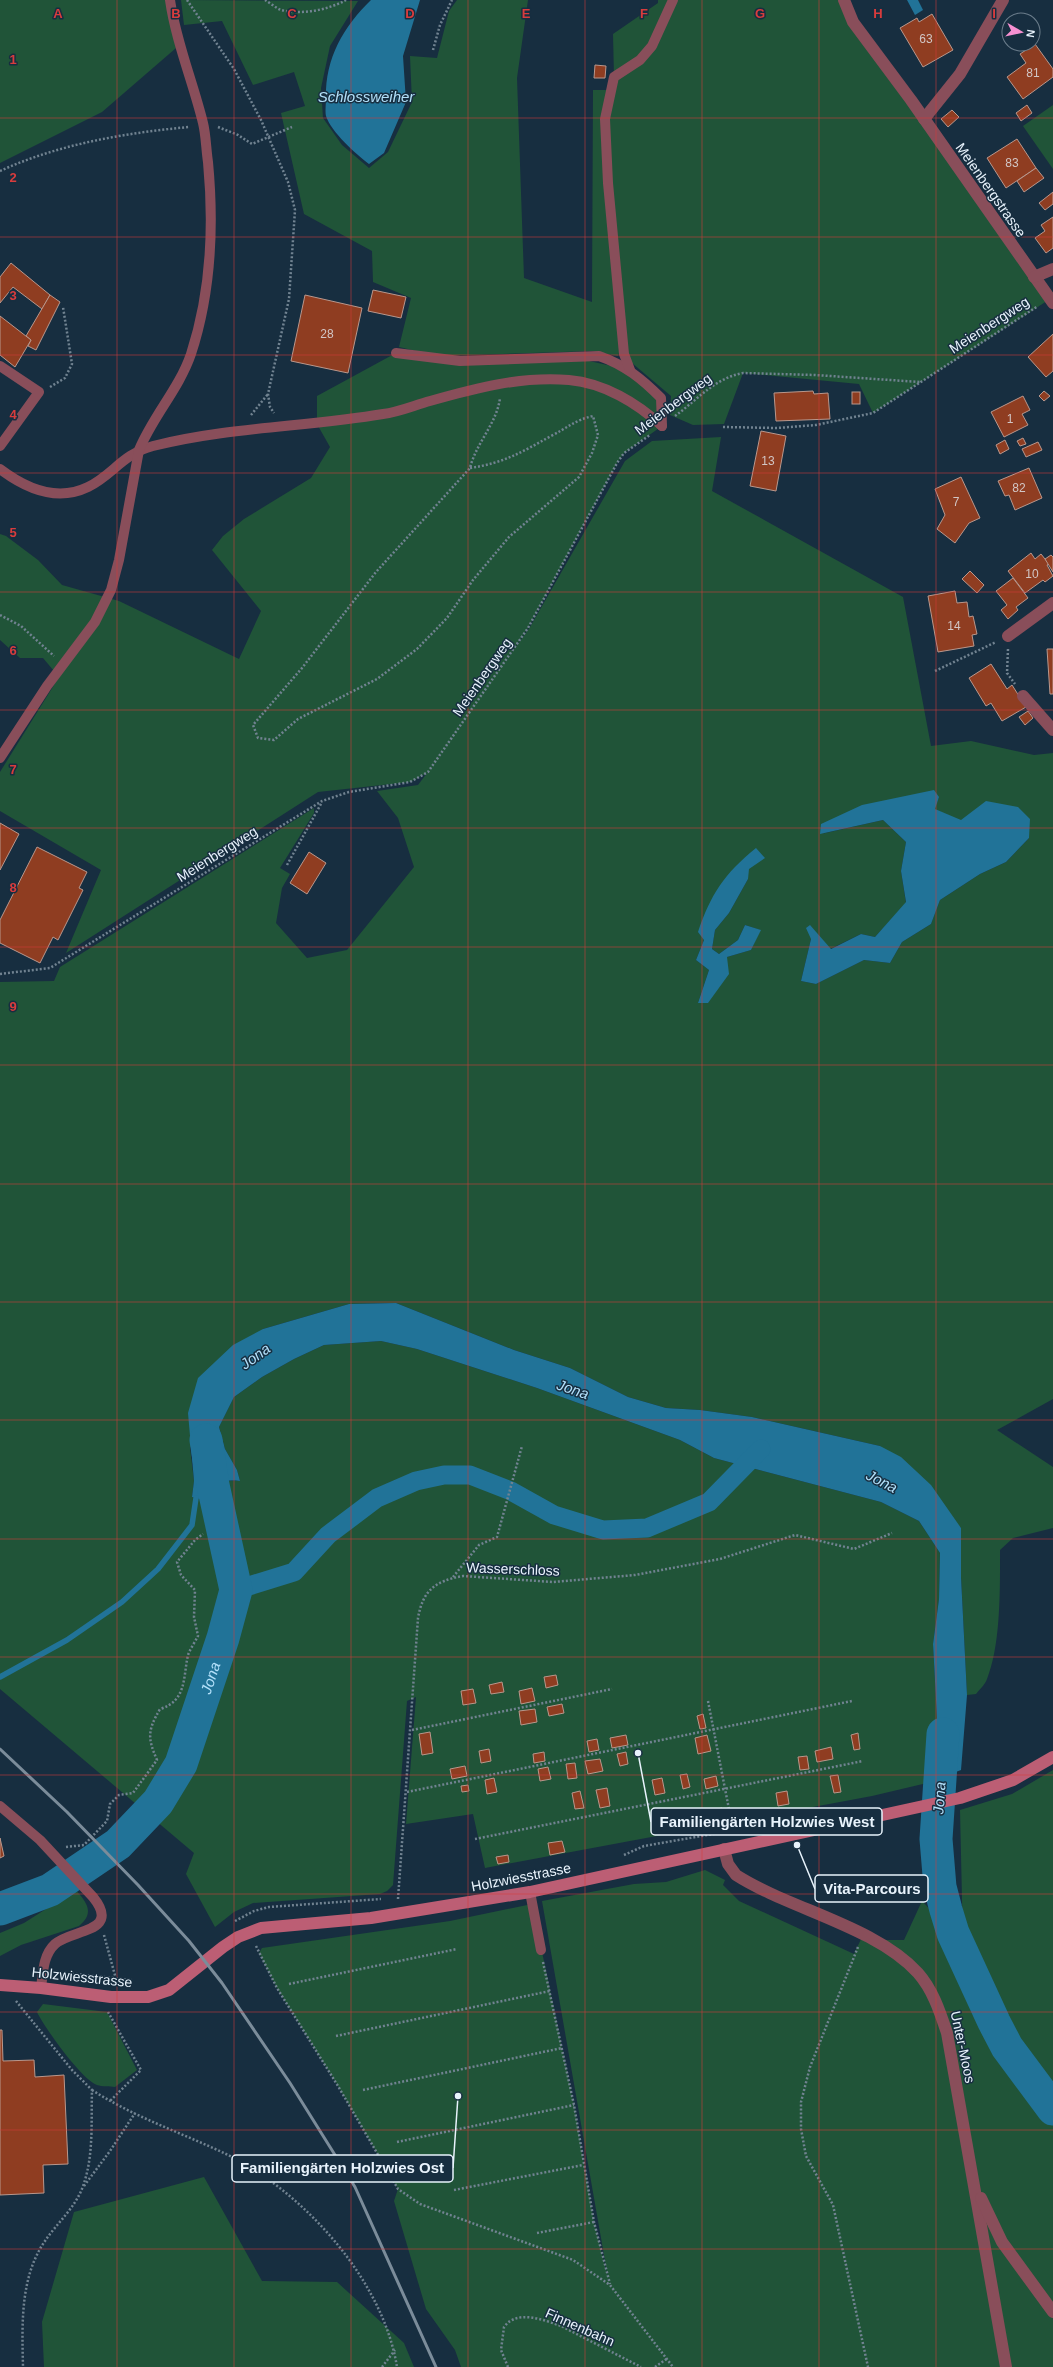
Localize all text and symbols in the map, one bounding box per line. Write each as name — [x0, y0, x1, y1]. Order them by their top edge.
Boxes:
text: A — [53, 6, 63, 21]
text: B — [171, 6, 181, 21]
text: C — [287, 6, 297, 21]
text: D — [405, 6, 415, 21]
text: E — [522, 6, 531, 21]
text: F — [640, 6, 648, 21]
text: G — [755, 6, 765, 21]
text: H — [873, 6, 883, 21]
text: I — [992, 6, 996, 21]
north arrow — [1001, 12, 1041, 52]
text: N — [1024, 29, 1037, 38]
house number: 63 — [919, 32, 933, 46]
text: 1 — [9, 52, 17, 67]
house number: 81 — [1026, 66, 1040, 80]
water label: Schlossweiher — [318, 88, 415, 105]
street label: Meienbergstrasse — [953, 140, 1030, 240]
house number: 83 — [1005, 156, 1019, 170]
text: 2 — [9, 170, 17, 185]
text: 3 — [9, 288, 17, 303]
street label: Meienbergweg — [946, 293, 1032, 357]
house number: 28 — [320, 327, 334, 341]
street label: Meienbergweg — [632, 370, 714, 438]
text: 4 — [9, 407, 17, 422]
house number: 1 — [1007, 412, 1014, 426]
house number: 13 — [761, 454, 775, 468]
house number: 82 — [1012, 481, 1026, 495]
house number: 7 — [953, 495, 960, 509]
text: 5 — [9, 525, 17, 540]
house number: 10 — [1025, 567, 1039, 581]
house number: 14 — [947, 619, 961, 633]
street label: Meienbergweg — [449, 635, 515, 719]
text: 6 — [9, 643, 17, 658]
text: 7 — [9, 762, 17, 777]
street label: Meienbergweg — [174, 823, 260, 885]
text: 8 — [9, 880, 17, 895]
text: 9 — [9, 999, 17, 1014]
water label: Jona — [236, 1340, 273, 1373]
water label: Jona — [554, 1375, 591, 1402]
water label: Jona — [863, 1466, 900, 1496]
street label: Wasserschloss — [466, 1559, 560, 1579]
water label: Jona — [196, 1660, 223, 1697]
water label: Jona — [929, 1781, 949, 1816]
callout: Familiengärten Holzwies West — [651, 1808, 882, 1835]
text: Familiengärten Holzwies West — [660, 1813, 874, 1830]
street label: Holzwiesstrasse — [470, 1859, 572, 1895]
callout: Vita-Parcours — [815, 1875, 928, 1902]
text: Vita-Parcours — [823, 1880, 921, 1897]
street label: Holzwiesstrasse — [31, 1964, 133, 1990]
street label: Unter-Moos — [948, 2010, 978, 2084]
callout: Familiengärten Holzwies Ost — [232, 2155, 453, 2182]
text: Familiengärten Holzwies Ost — [240, 2159, 444, 2176]
street label: Finnenbahn — [543, 2305, 617, 2349]

